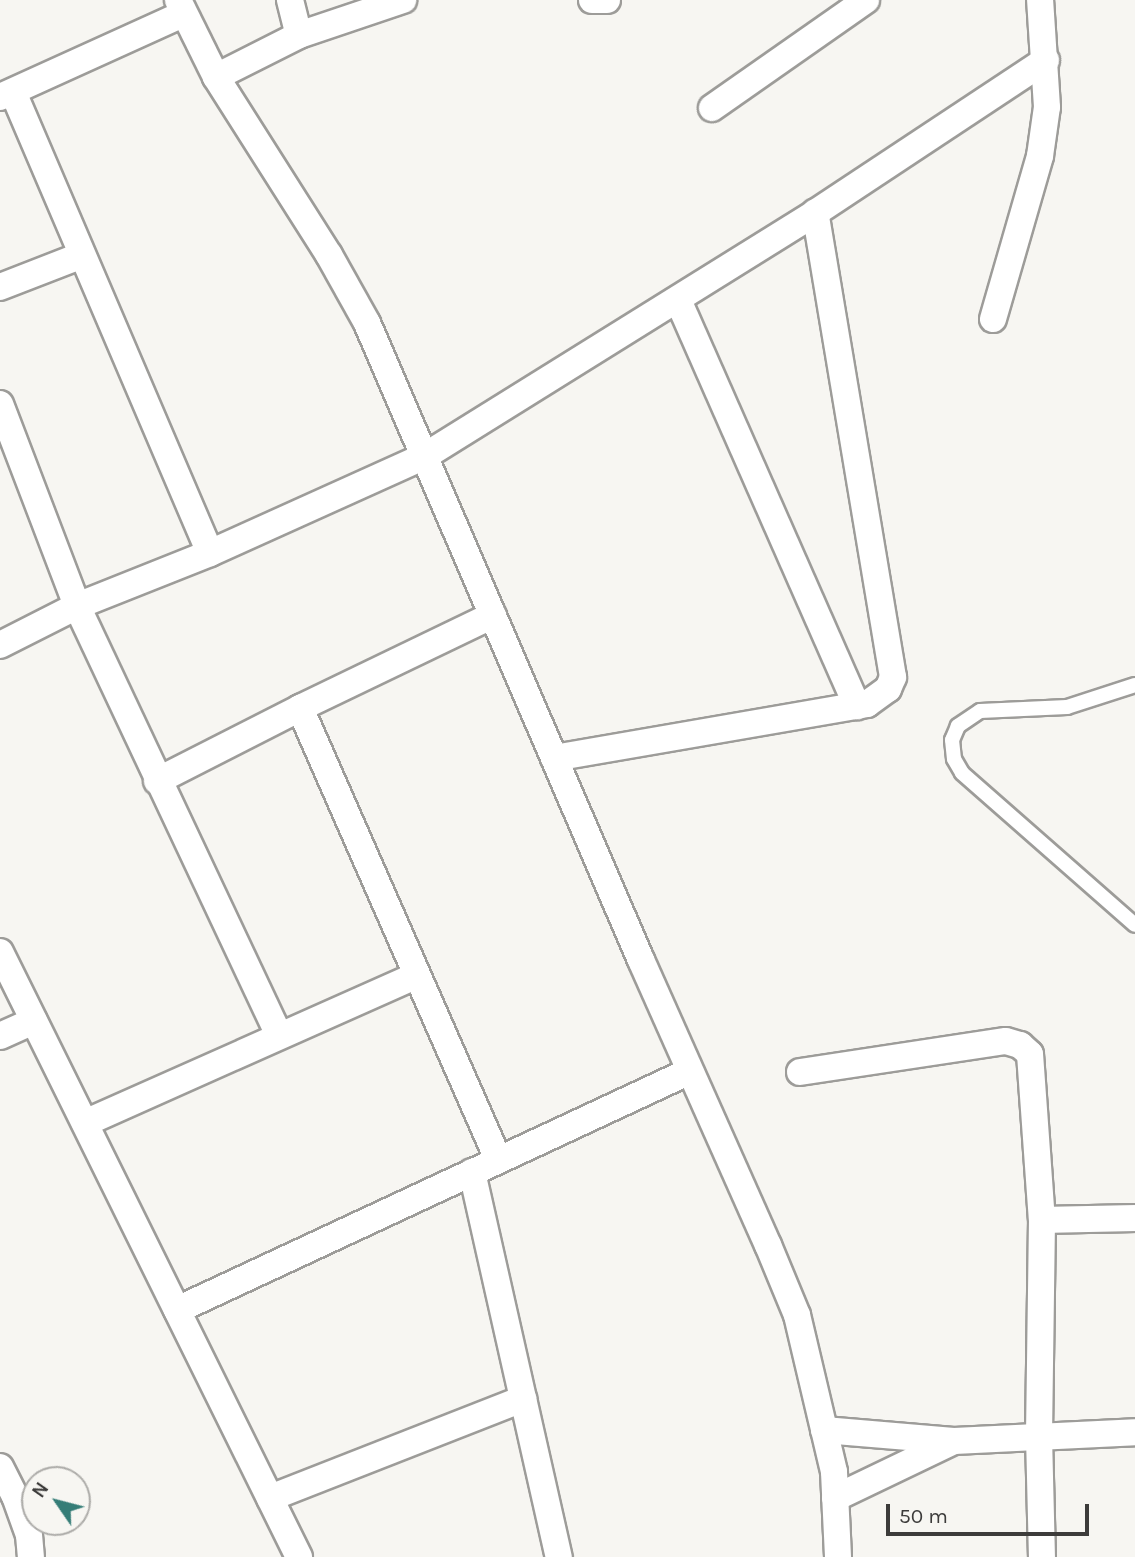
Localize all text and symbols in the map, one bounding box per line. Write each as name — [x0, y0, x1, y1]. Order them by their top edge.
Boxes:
north arrow — [21, 1466, 91, 1536]
text: N — [28, 1478, 53, 1502]
scale bar — [890, 1490, 1093, 1534]
text: 50 m — [899, 1504, 948, 1528]

